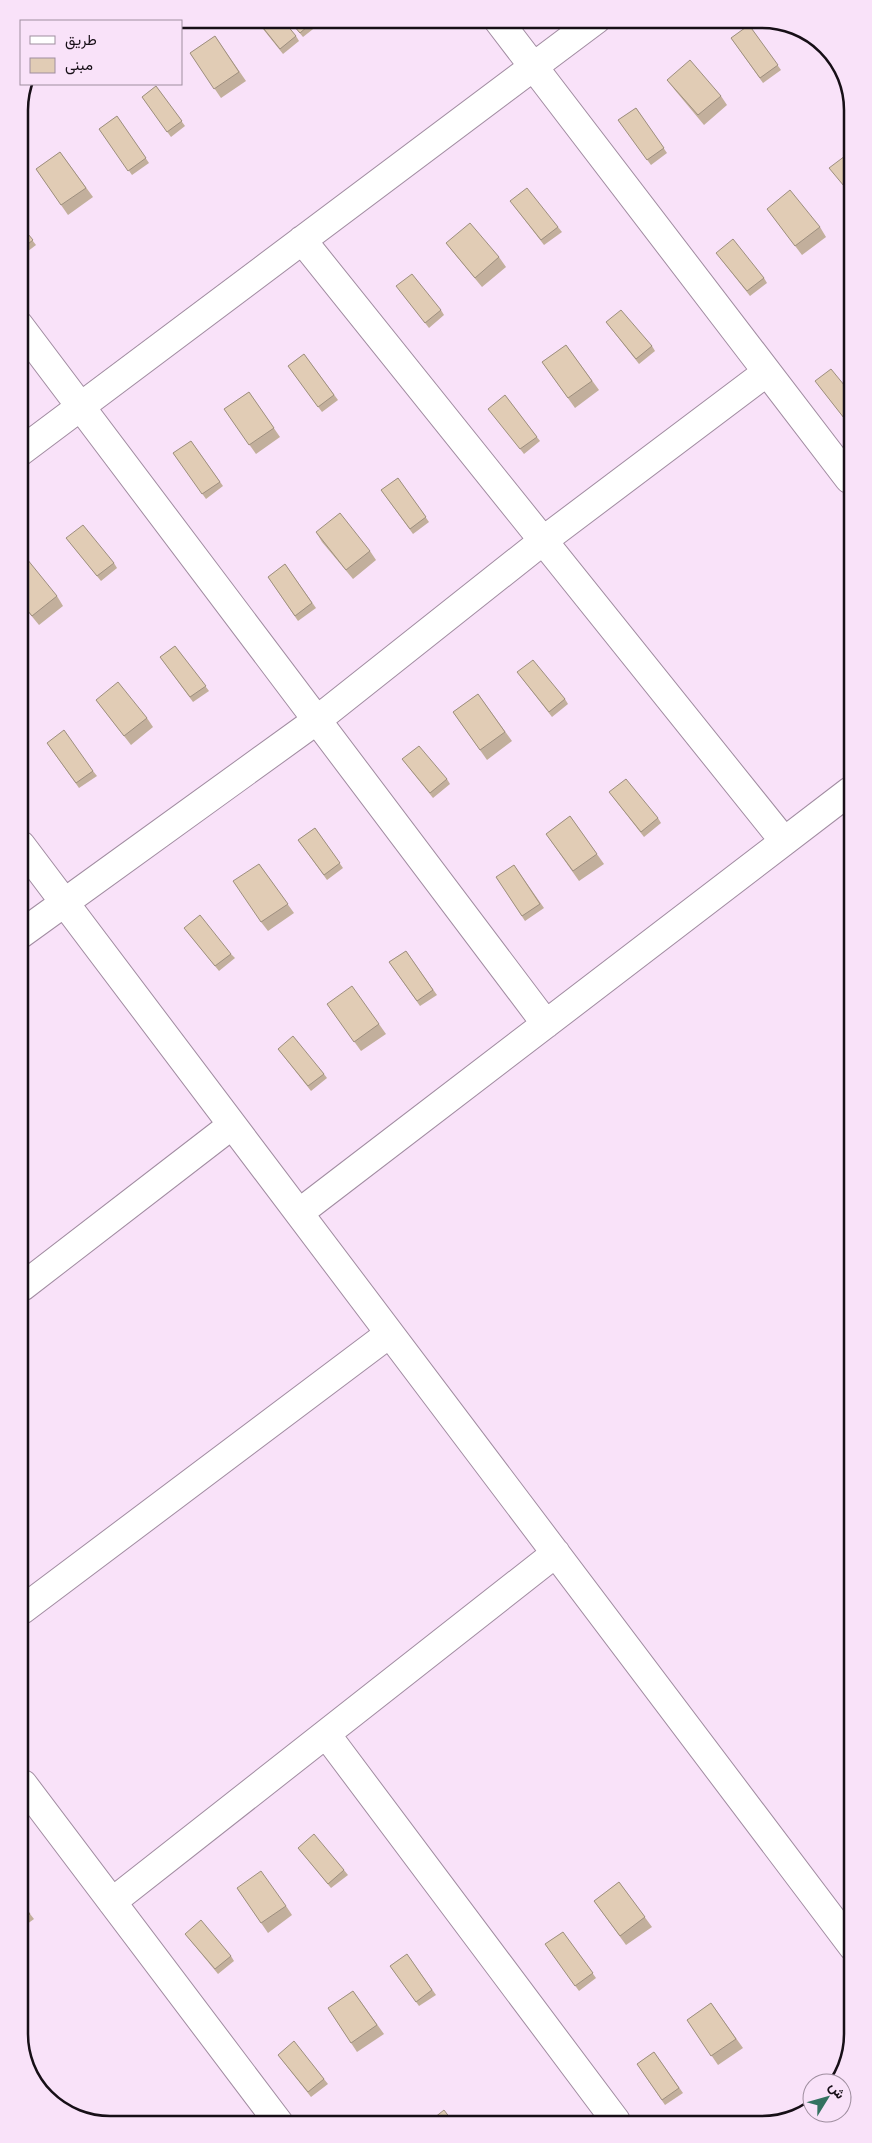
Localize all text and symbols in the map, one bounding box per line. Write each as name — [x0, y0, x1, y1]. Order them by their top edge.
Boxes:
legend — [20, 20, 182, 85]
text: طريق — [65, 29, 97, 50]
text: مبنى — [65, 54, 93, 75]
north arrow — [802, 2073, 852, 2123]
text: ش — [824, 2077, 851, 2103]

